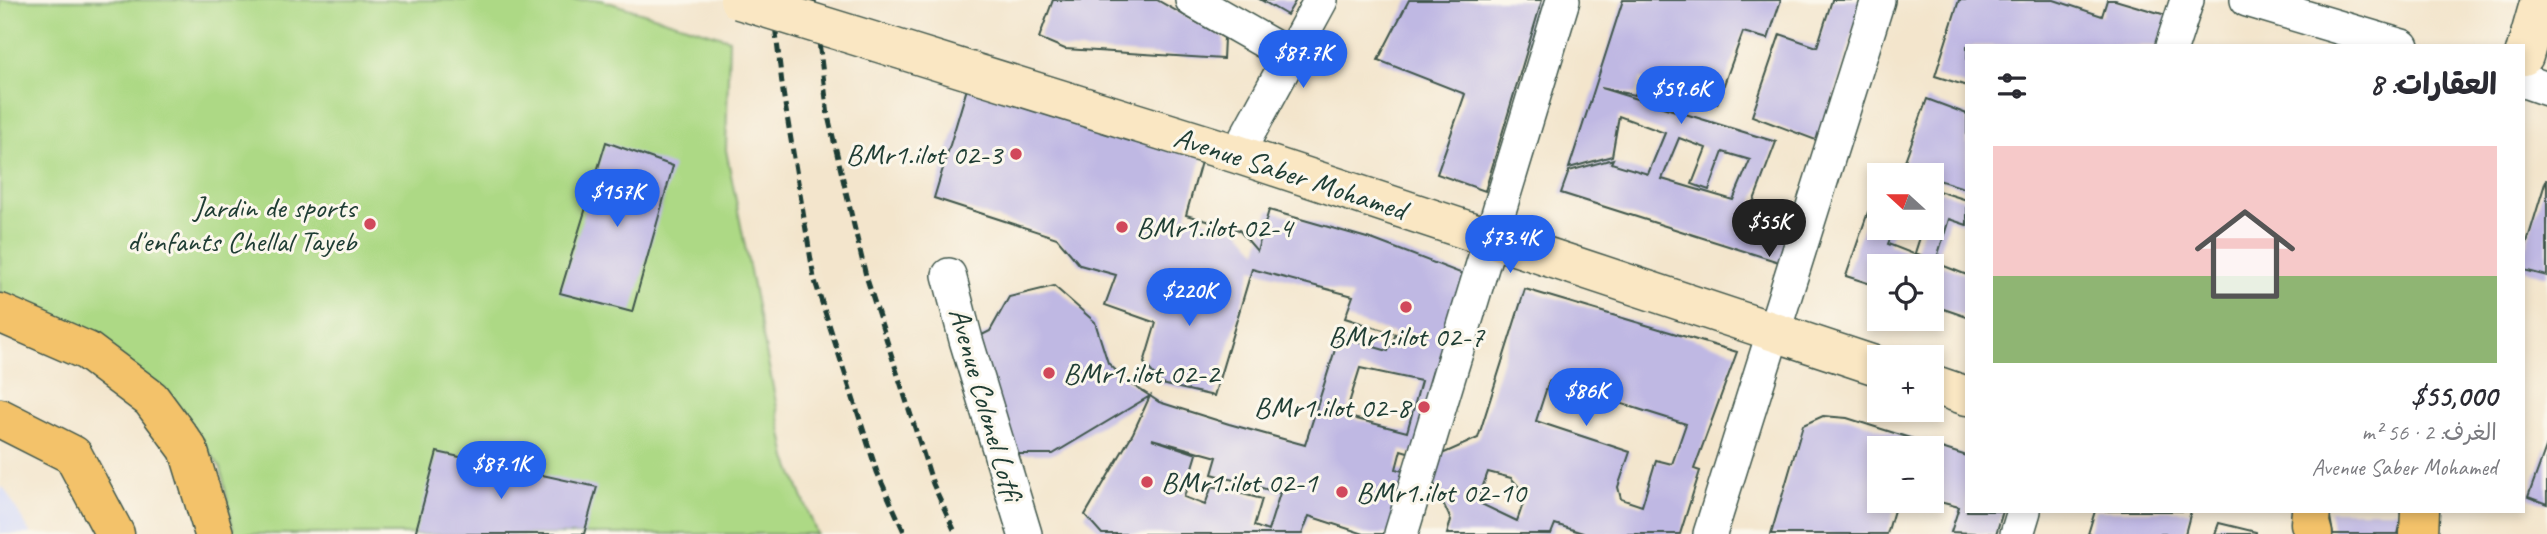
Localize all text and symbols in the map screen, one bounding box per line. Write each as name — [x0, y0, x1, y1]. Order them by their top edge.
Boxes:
pin: $87.7K — [1246, 31, 1360, 90]
text: $87.7K — [1274, 38, 1332, 67]
text: العقارات: 8 — [2370, 65, 2497, 103]
pin: $59.6K — [1624, 66, 1738, 126]
icon: filters — [1993, 67, 2031, 105]
text: $59.6K — [1652, 74, 1710, 103]
street label: Avenue Saber Mohamed — [1169, 118, 1415, 230]
place label: BMr1.ilot 02-3 — [846, 135, 1004, 173]
marker: BMr1.ilot 02-3 — [1008, 146, 1024, 162]
north arrow — [1867, 163, 1944, 240]
map controls — [1867, 163, 1944, 513]
pin: $157K — [568, 170, 666, 229]
text: $157K — [591, 177, 643, 206]
place label: Jardin de sports d'enfants Chellal Tayeb — [127, 188, 359, 260]
icon: home — [2182, 191, 2308, 317]
pin: $55K — [1728, 200, 1810, 259]
text: $55K — [1748, 207, 1790, 236]
place label: BMr1.ilot 02-4 — [1136, 208, 1295, 246]
marker: Jardin de sports d'enfants Chellal Tayeb — [362, 216, 378, 232]
pin: $73.4K — [1453, 216, 1567, 275]
marker: BMr1.ilot 02-4 — [1114, 219, 1130, 235]
text: $73.4K — [1481, 223, 1539, 252]
button: locate — [1867, 254, 1944, 331]
pin: $220K — [1140, 268, 1238, 328]
text: $220K — [1162, 276, 1216, 305]
marker: BMr1.ilot 02-7 — [1398, 299, 1414, 315]
street label: Avenue Colonel Lotfi — [940, 303, 1033, 508]
place label: BMr1.ilot 02-7 — [1328, 317, 1486, 355]
button: + — [1867, 345, 1944, 422]
place label: BMr1.ilot 02-2 — [1063, 354, 1222, 392]
marker: BMr1.ilot 02-2 — [1041, 365, 1057, 381]
pin: $86K — [1545, 368, 1627, 428]
text: $86K — [1564, 376, 1608, 405]
text: $55,000 — [2411, 377, 2497, 415]
place label: BMr1.ilot 02-8 — [1254, 388, 1412, 426]
marker: BMr1.ilot 02-8 — [1416, 399, 1432, 415]
text: الغرف: 2 · 56 m² — [2362, 418, 2497, 447]
button: − — [1867, 436, 1944, 513]
pin: $87.1K — [444, 442, 558, 501]
text: $87.1K — [472, 449, 530, 478]
text: Avenue Saber Mohamed — [2312, 453, 2497, 482]
place label: BMr1.ilot 02-1 — [1161, 463, 1319, 501]
place label: BMr1.ilot 02-10 — [1356, 473, 1528, 511]
marker: BMr1.ilot 02-1 — [1139, 474, 1155, 490]
marker: BMr1.ilot 02-10 — [1334, 484, 1350, 500]

